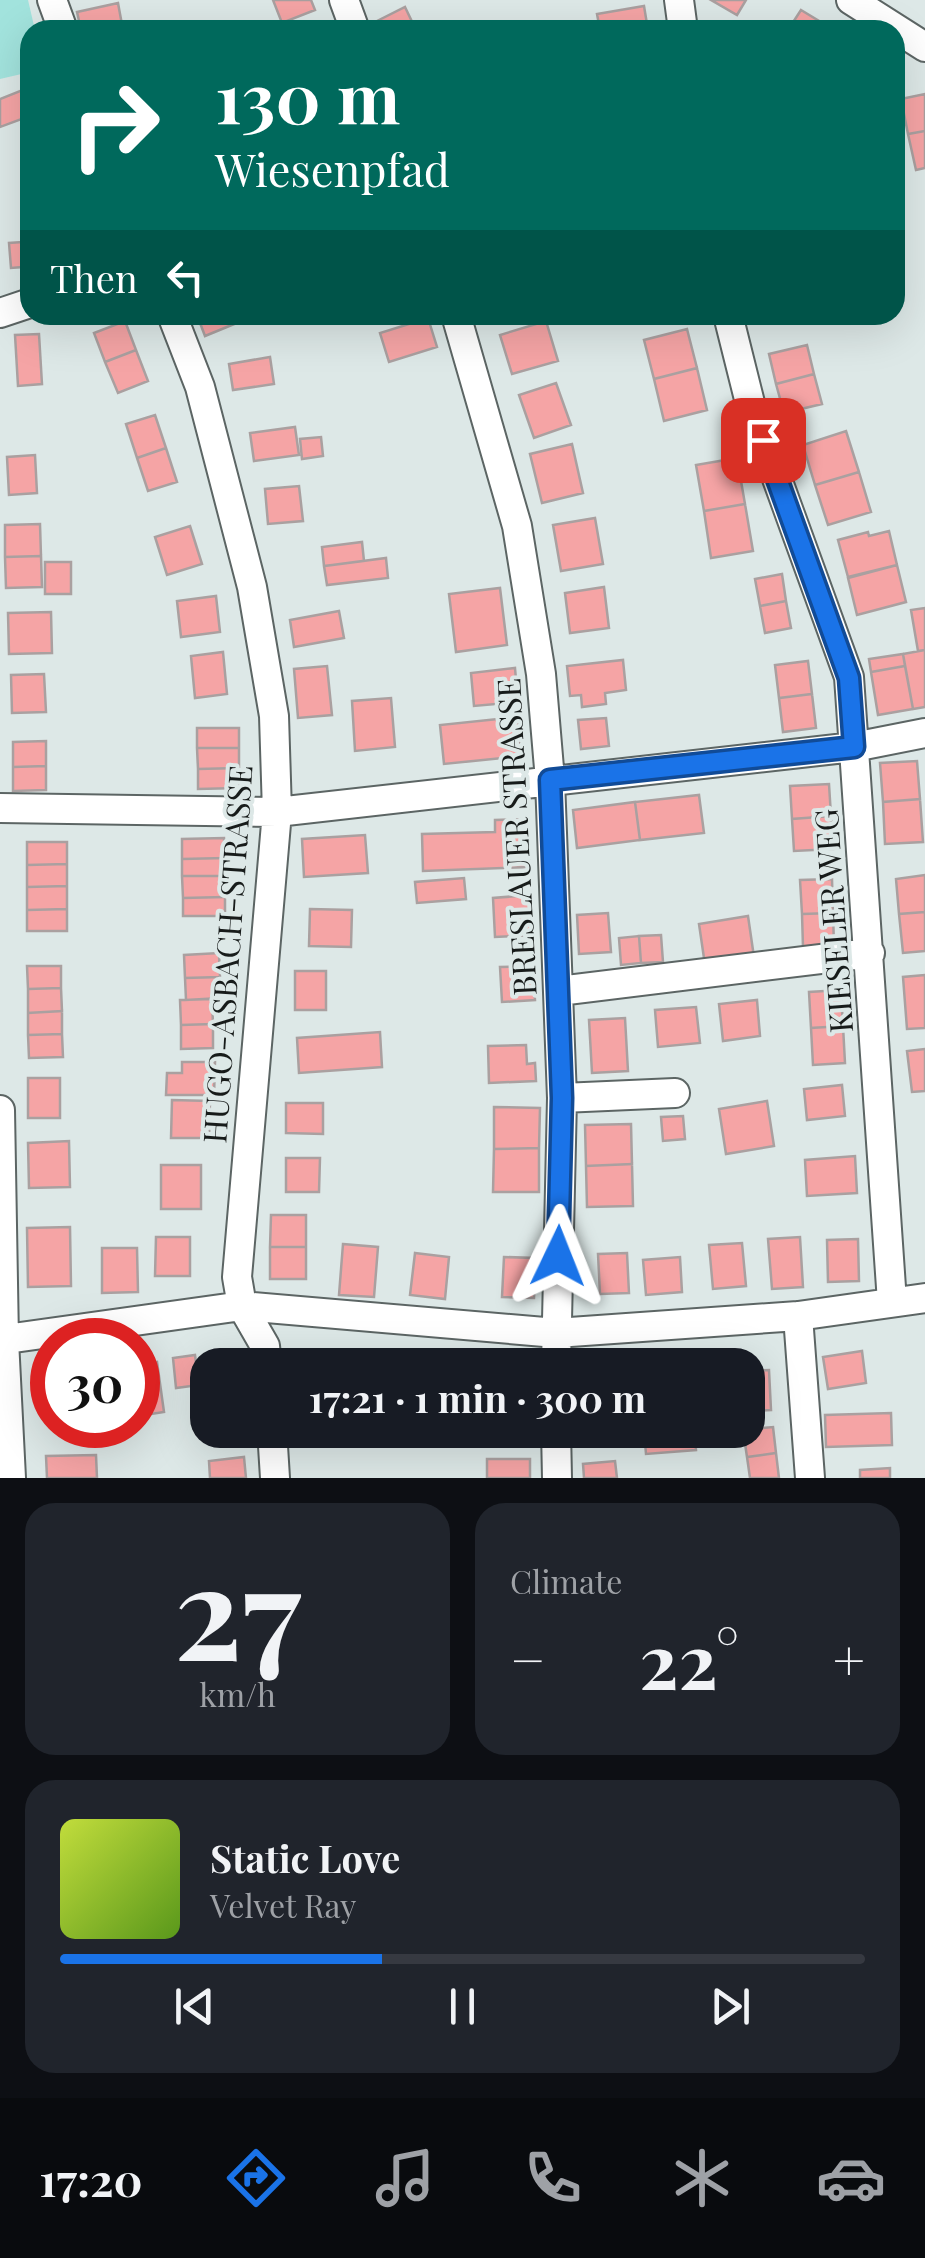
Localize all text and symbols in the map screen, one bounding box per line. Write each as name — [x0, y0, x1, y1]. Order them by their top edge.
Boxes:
text: 130 m — [215, 48, 400, 142]
icon: right — [50, 60, 180, 190]
text: Wiesenpfad — [215, 138, 450, 198]
icon: left — [158, 250, 213, 305]
text: Then — [50, 252, 138, 303]
pin — [721, 398, 806, 483]
icon: arrive — [736, 413, 791, 468]
street label: BRESLAUER STRASSE — [485, 677, 545, 997]
street label: HUGO-ASBACH-STRASSE — [191, 764, 261, 1144]
street label: KIESELER WEG — [803, 807, 861, 1035]
position arrow — [506, 1204, 610, 1308]
speed limit sign: 30 — [30, 1318, 160, 1448]
text: 17:21 · 1 min · 300 m — [309, 1372, 646, 1423]
text: 27 — [174, 1520, 301, 1694]
text: Climate — [510, 1559, 622, 1602]
text: 22° — [639, 1608, 739, 1708]
text: − — [510, 1621, 546, 1695]
text: + — [833, 1621, 865, 1695]
text: km/h — [199, 1672, 276, 1715]
text: Static Love — [210, 1832, 400, 1883]
text: Velvet Ray — [210, 1883, 357, 1926]
icon: previous — [167, 1979, 222, 2034]
icon: pause — [435, 1979, 490, 2034]
icon: next — [703, 1979, 758, 2034]
icon: directions — [221, 2143, 291, 2213]
icon: music — [370, 2143, 440, 2213]
icon: phone — [518, 2143, 588, 2213]
icon: climate — [667, 2143, 737, 2213]
icon: car — [816, 2143, 886, 2213]
text: 17:20 — [39, 2148, 143, 2208]

